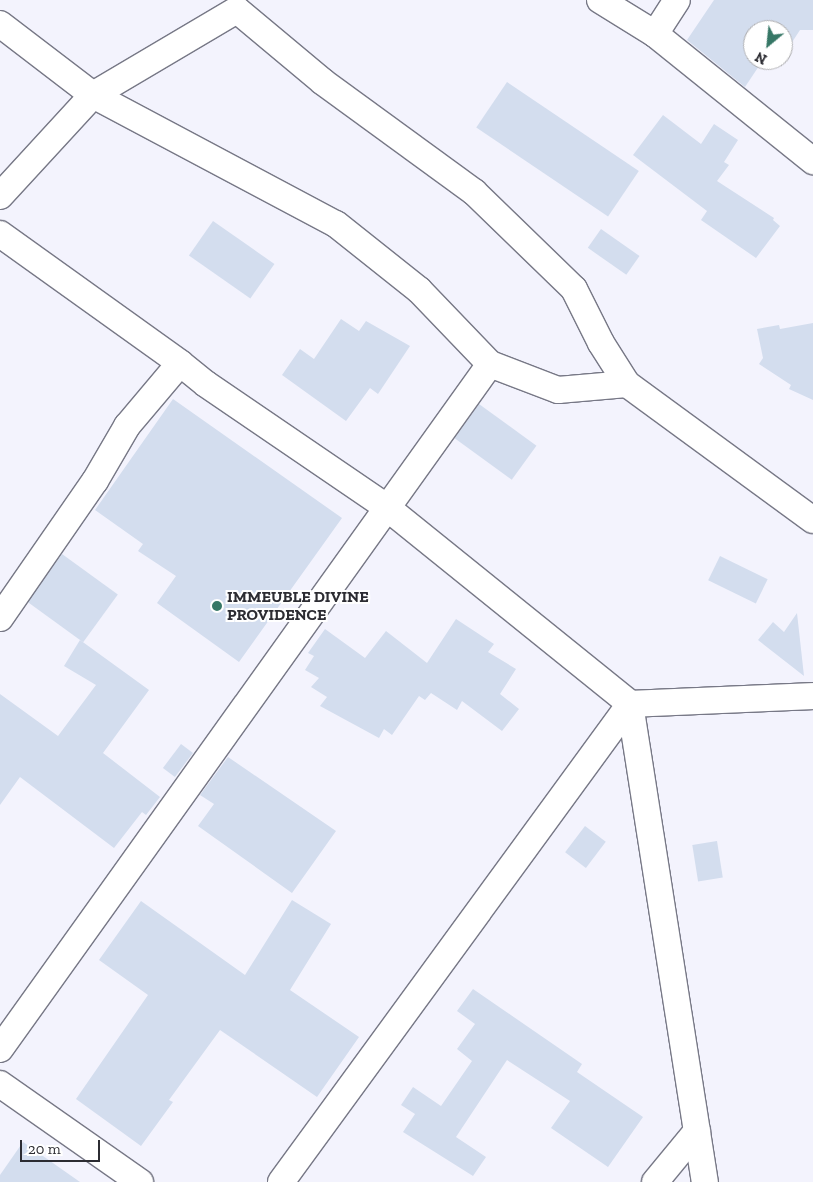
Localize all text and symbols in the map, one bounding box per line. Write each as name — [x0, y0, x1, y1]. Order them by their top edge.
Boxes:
north arrow — [743, 20, 793, 70]
text: N — [753, 48, 770, 68]
place label: IMMEUBLE DIVINE PROVIDENCE — [227, 587, 369, 625]
marker: IMMEUBLE DIVINE PROVIDENCE — [211, 600, 223, 612]
scale bar — [22, 1130, 102, 1162]
text: 20 m — [28, 1140, 61, 1158]

